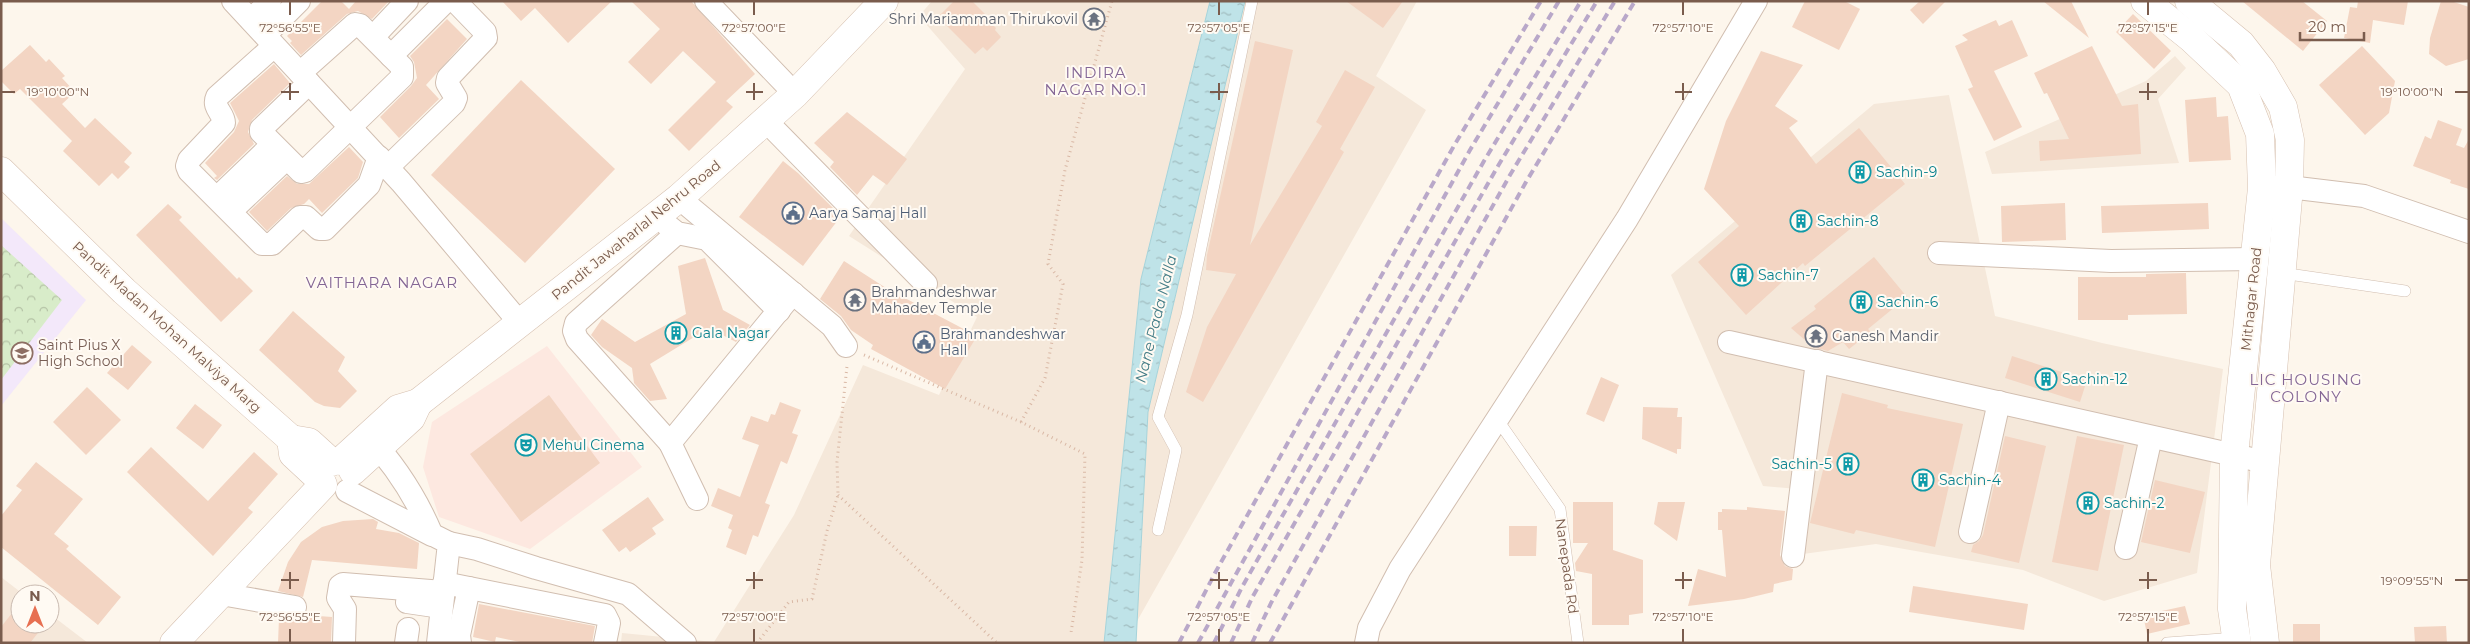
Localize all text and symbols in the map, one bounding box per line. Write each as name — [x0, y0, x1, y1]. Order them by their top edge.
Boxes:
temple icon: Shri Mariamman Thirukovil — [1082, 7, 1106, 31]
place label: Shri Mariamman Thirukovil — [889, 10, 1078, 28]
scale bar — [2300, 10, 2364, 42]
text: 20 m — [2308, 17, 2346, 36]
text: 72°56'55"E — [259, 20, 321, 35]
text: 72°57'00"E — [722, 20, 786, 35]
text: 72°57'05"E — [1188, 20, 1250, 35]
text: 72°57'10"E — [1653, 20, 1713, 35]
text: 72°57'15"E — [2118, 20, 2178, 35]
district label: INDIRA NAGAR NO.1 — [1045, 63, 1147, 99]
text: 19°10'00"N — [27, 84, 89, 99]
text: 19°10'00"N — [2381, 84, 2443, 99]
street label: Pandit Jawaharlal Nehru Road — [548, 156, 724, 304]
building icon: Sachin-9 — [1848, 160, 1872, 184]
place label: Sachin-9 — [1876, 163, 1937, 181]
public building icon: Aarya Samaj Hall — [781, 201, 805, 225]
place label: Aarya Samaj Hall — [809, 204, 927, 222]
building icon: Sachin-8 — [1789, 209, 1813, 233]
place label: Sachin-8 — [1817, 212, 1879, 230]
street label: Pandit Madan Mohan Malviya Marg — [69, 237, 265, 417]
street label: Mithagar Road — [2237, 246, 2265, 352]
water label: Nane Pada Nalla — [1130, 253, 1181, 385]
building icon: Sachin-7 — [1730, 263, 1754, 287]
place label: Sachin-7 — [1758, 266, 1819, 284]
district label: VAITHARA NAGAR — [306, 273, 458, 292]
place label: Brahmandeshwar Mahadev Temple — [871, 283, 997, 317]
temple icon: Brahmandeshwar Mahadev Temple — [843, 288, 867, 312]
building icon: Sachin-6 — [1849, 290, 1873, 314]
place label: Sachin-6 — [1877, 293, 1939, 311]
building icon: Gala Nagar — [664, 321, 688, 345]
place label: Gala Nagar — [692, 324, 770, 342]
temple icon: Ganesh Mandir — [1804, 324, 1828, 348]
place label: Brahmandeshwar Hall — [940, 325, 1066, 359]
place label: Ganesh Mandir — [1832, 327, 1939, 345]
public building icon: Brahmandeshwar Hall — [912, 330, 936, 354]
place label: Saint Pius X High School — [38, 336, 123, 370]
school or university icon: Saint Pius X High School — [10, 341, 34, 365]
building icon: Sachin-12 — [2034, 367, 2058, 391]
place label: Sachin-12 — [2062, 370, 2127, 388]
district label: LIC HOUSING COLONY — [2249, 370, 2363, 406]
theatre icon: Mehul Cinema — [514, 433, 538, 457]
place label: Mehul Cinema — [542, 436, 645, 454]
building icon: Sachin-5 — [1836, 452, 1860, 476]
place label: Sachin-5 — [1771, 455, 1832, 473]
building icon: Sachin-4 — [1911, 468, 1935, 492]
place label: Sachin-4 — [1939, 471, 2002, 489]
building icon: Sachin-2 — [2076, 491, 2100, 515]
place label: Sachin-2 — [2104, 494, 2165, 512]
street label: Nanepada Rd — [1551, 517, 1583, 615]
text: 19°09'55"N — [2381, 573, 2443, 588]
north arrow — [10, 584, 60, 634]
text: N — [29, 587, 41, 605]
text: 72°56'55"E — [259, 609, 321, 624]
text: 72°57'00"E — [722, 609, 786, 624]
text: 72°57'05"E — [1188, 609, 1250, 624]
text: 72°57'10"E — [1653, 609, 1713, 624]
text: 72°57'15"E — [2118, 609, 2178, 624]

